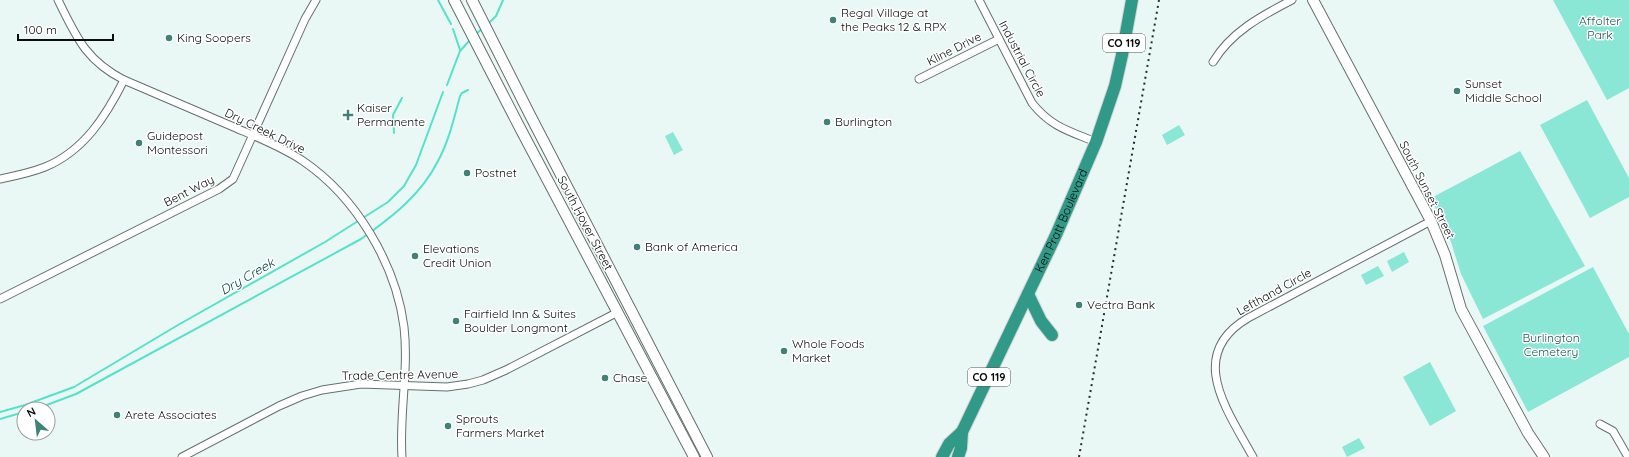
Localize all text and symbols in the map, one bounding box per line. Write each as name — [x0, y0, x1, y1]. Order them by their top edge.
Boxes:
place label: Regal Village at the Peaks 12 & RPX — [841, 5, 946, 34]
park label: Affolter Park — [1579, 13, 1621, 42]
marker: Regal Village at the Peaks 12 & RPX — [828, 15, 838, 25]
scale bar — [18, 16, 113, 42]
street label: Industrial Circle — [996, 18, 1049, 100]
text: 100 m — [24, 22, 57, 37]
street label: Kline Drive — [924, 28, 984, 69]
place label: King Soopers — [177, 30, 251, 45]
marker: King Soopers — [164, 33, 174, 43]
road number: CO 119 — [1103, 34, 1145, 52]
place label: Sunset Middle School — [1465, 76, 1542, 105]
marker: Sunset Middle School — [1452, 86, 1462, 96]
place label: Kaiser Permanente — [357, 100, 425, 129]
street label: Dry Creek Drive — [223, 105, 308, 157]
marker: Kaiser Permanente — [342, 109, 354, 121]
place label: Burlington — [835, 114, 892, 129]
marker: Burlington — [822, 117, 832, 127]
place label: Guidepost Montessori — [147, 128, 208, 157]
marker: Guidepost Montessori — [134, 138, 144, 148]
street label: South Sunset Street — [1396, 138, 1459, 241]
place label: Postnet — [475, 165, 517, 180]
street label: Ken Pratt Boulevard — [1031, 167, 1091, 275]
marker: Postnet — [462, 168, 472, 178]
street label: Bent Way — [161, 172, 216, 210]
street label: South Hover Street — [554, 173, 617, 272]
place label: Bank of America — [645, 239, 738, 254]
place label: Elevations Credit Union — [423, 241, 491, 270]
marker: Bank of America — [632, 242, 642, 252]
marker: Elevations Credit Union — [410, 251, 420, 261]
water label: Dry Creek — [217, 254, 278, 298]
street label: Lefthand Circle — [1234, 265, 1314, 318]
place label: Vectra Bank — [1087, 297, 1155, 312]
marker: Vectra Bank — [1074, 300, 1084, 310]
place label: Fairfield Inn & Suites Boulder Longmont — [464, 306, 576, 335]
marker: Fairfield Inn & Suites Boulder Longmont — [451, 316, 461, 326]
park label: Burlington Cemetery — [1522, 330, 1580, 359]
place label: Whole Foods Market — [792, 336, 865, 365]
marker: Whole Foods Market — [779, 346, 789, 356]
street label: Trade Centre Avenue — [342, 366, 459, 383]
road number: CO 119 — [968, 368, 1010, 386]
place label: Chase — [613, 370, 648, 385]
marker: Chase — [600, 373, 610, 383]
north arrow — [16, 401, 56, 441]
text: N — [24, 404, 38, 420]
place label: Arete Associates — [125, 407, 217, 422]
marker: Arete Associates — [112, 410, 122, 420]
place label: Sprouts Farmers Market — [456, 411, 545, 440]
marker: Sprouts Farmers Market — [443, 421, 453, 431]

